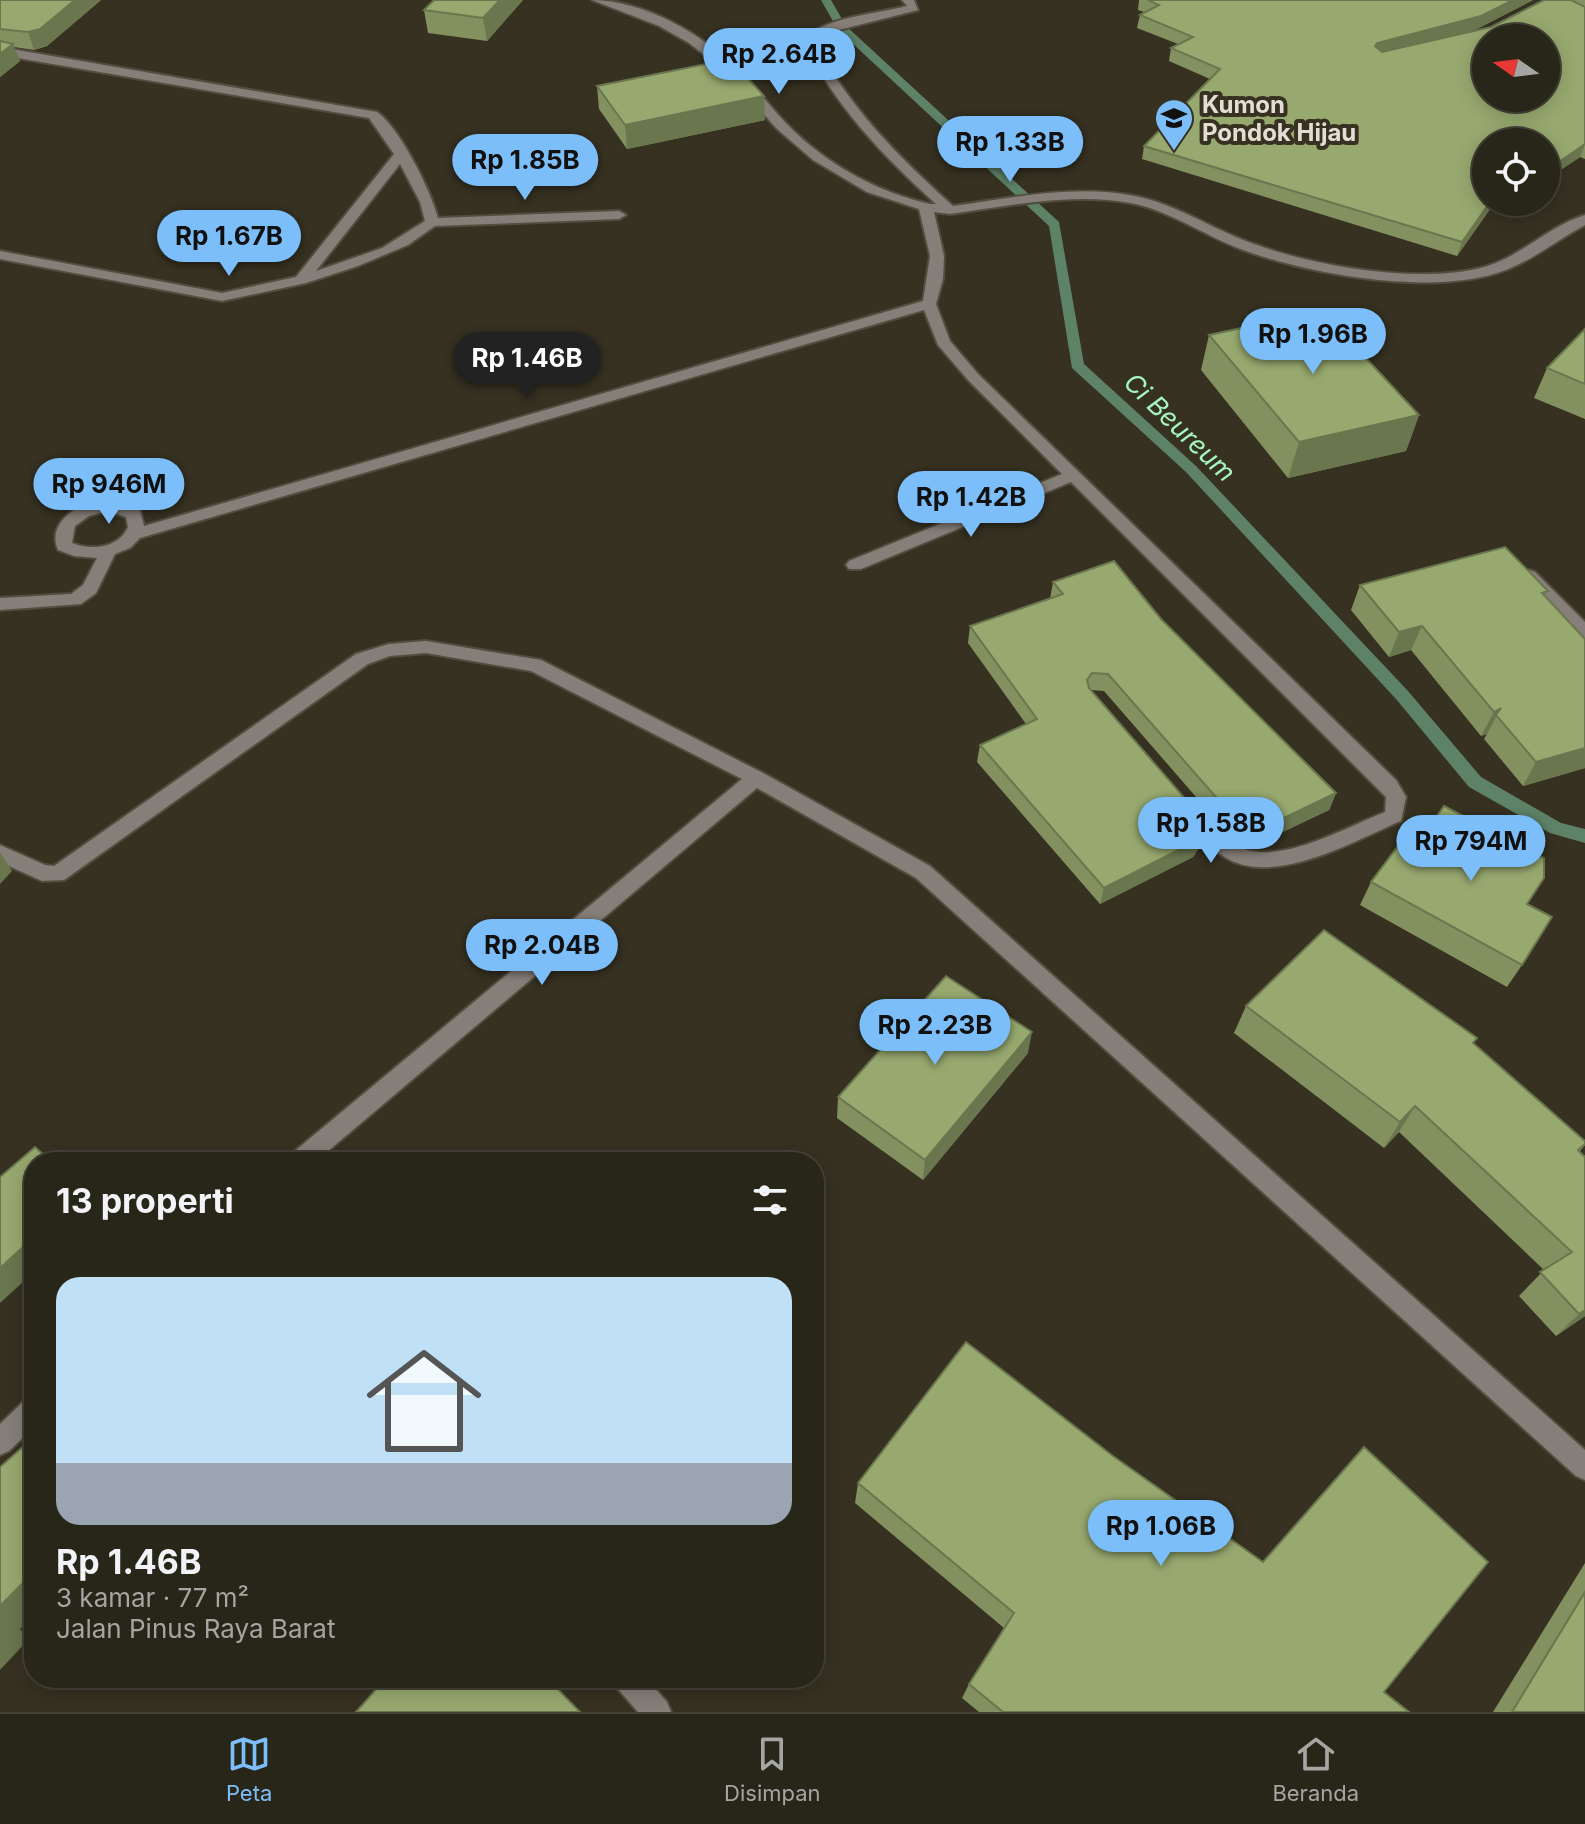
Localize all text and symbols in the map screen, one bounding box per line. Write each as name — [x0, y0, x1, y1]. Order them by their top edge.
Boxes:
north arrow — [1472, 24, 1560, 112]
map controls — [1472, 24, 1560, 216]
pin: Rp 2.64B — [696, 28, 862, 96]
text: Rp 2.64B — [721, 38, 837, 69]
place label: Kumon Pondok Hijau — [1202, 90, 1356, 147]
school or university icon: Kumon Pondok Hijau — [1153, 97, 1195, 152]
pin: Rp 1.33B — [927, 116, 1093, 184]
text: Rp 1.33B — [955, 126, 1065, 157]
button: locate — [1472, 128, 1560, 216]
pin: Rp 1.85B — [442, 134, 608, 202]
text: Rp 1.85B — [470, 144, 580, 175]
pin: Rp 1.67B — [146, 210, 312, 278]
text: Rp 1.67B — [175, 220, 283, 251]
pin: Rp 1.96B — [1230, 308, 1396, 376]
text: Rp 1.96B — [1258, 318, 1368, 349]
pin: Rp 1.46B — [444, 332, 610, 400]
text: Rp 1.46B — [471, 342, 583, 373]
water label: Ci Beureum — [1118, 366, 1242, 488]
pin: Rp 946M — [35, 458, 183, 526]
text: Rp 946M — [51, 468, 167, 499]
pin: Rp 1.42B — [888, 471, 1054, 539]
text: Rp 1.42B — [916, 481, 1026, 512]
pin: Rp 1.58B — [1128, 797, 1294, 865]
text: Rp 1.58B — [1156, 807, 1266, 838]
pin: Rp 794M — [1397, 815, 1545, 883]
text: Rp 794M — [1414, 825, 1528, 856]
pin: Rp 2.04B — [459, 919, 625, 987]
text: Rp 2.04B — [484, 929, 600, 960]
pin: Rp 2.23B — [852, 999, 1018, 1067]
text: Rp 2.23B — [877, 1009, 993, 1040]
icon: filters — [748, 1178, 792, 1222]
text: 13 properti — [56, 1180, 234, 1221]
icon: home — [352, 1329, 496, 1473]
pin: Rp 1.06B — [1078, 1500, 1244, 1568]
text: Rp 1.06B — [1106, 1510, 1216, 1541]
text: Rp 1.46B — [56, 1541, 201, 1582]
text: 3 kamar · 77 m² — [56, 1582, 249, 1613]
text: Jalan Pinus Raya Barat — [56, 1613, 335, 1644]
tab: Peta — [226, 1732, 272, 1806]
tab: Disimpan — [724, 1732, 821, 1806]
tab: Beranda — [1272, 1732, 1359, 1806]

